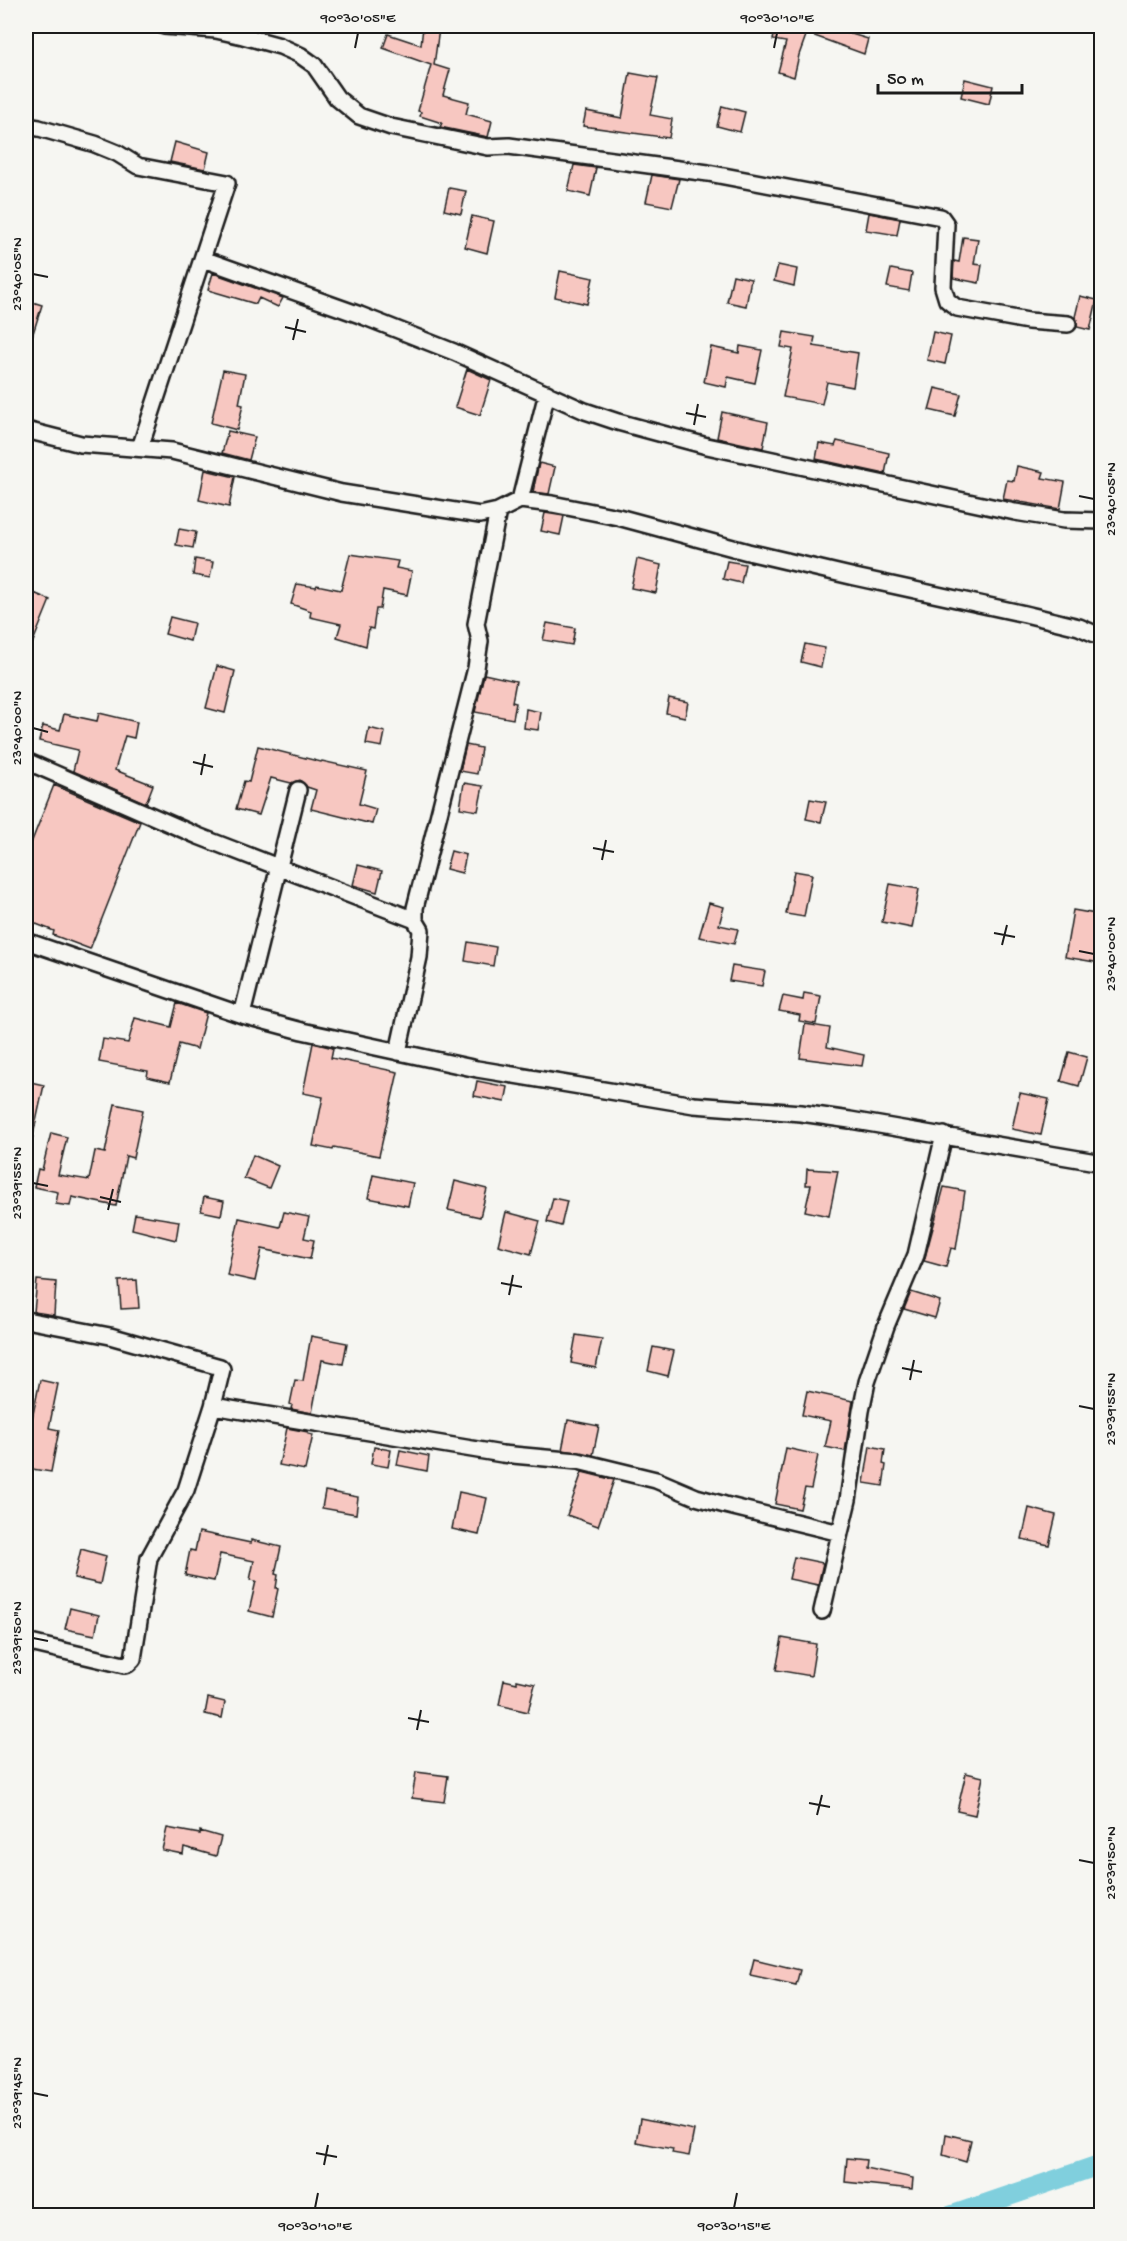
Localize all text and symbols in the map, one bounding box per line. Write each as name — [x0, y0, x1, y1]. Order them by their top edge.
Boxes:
text: 90°30'05"E — [320, 10, 396, 28]
text: 90°30'10"E — [739, 10, 814, 28]
scale bar — [878, 57, 1022, 95]
text: 50 m — [887, 70, 924, 91]
text: 23°40'05"N — [9, 237, 27, 311]
text: 23°40'05"N — [1103, 462, 1121, 536]
text: 23°40'00"N — [9, 691, 27, 765]
text: 23°40'00"N — [1103, 917, 1121, 991]
text: 23°39'55"N — [9, 1146, 27, 1219]
text: 23°39'55"N — [1103, 1372, 1121, 1445]
text: 23°39'50"N — [9, 1601, 27, 1675]
text: 23°39'50"N — [1103, 1826, 1121, 1900]
text: 23°39'45"N — [9, 2057, 27, 2129]
text: 90°30'10"E — [277, 2218, 352, 2236]
text: 90°30'15"E — [697, 2218, 771, 2236]

